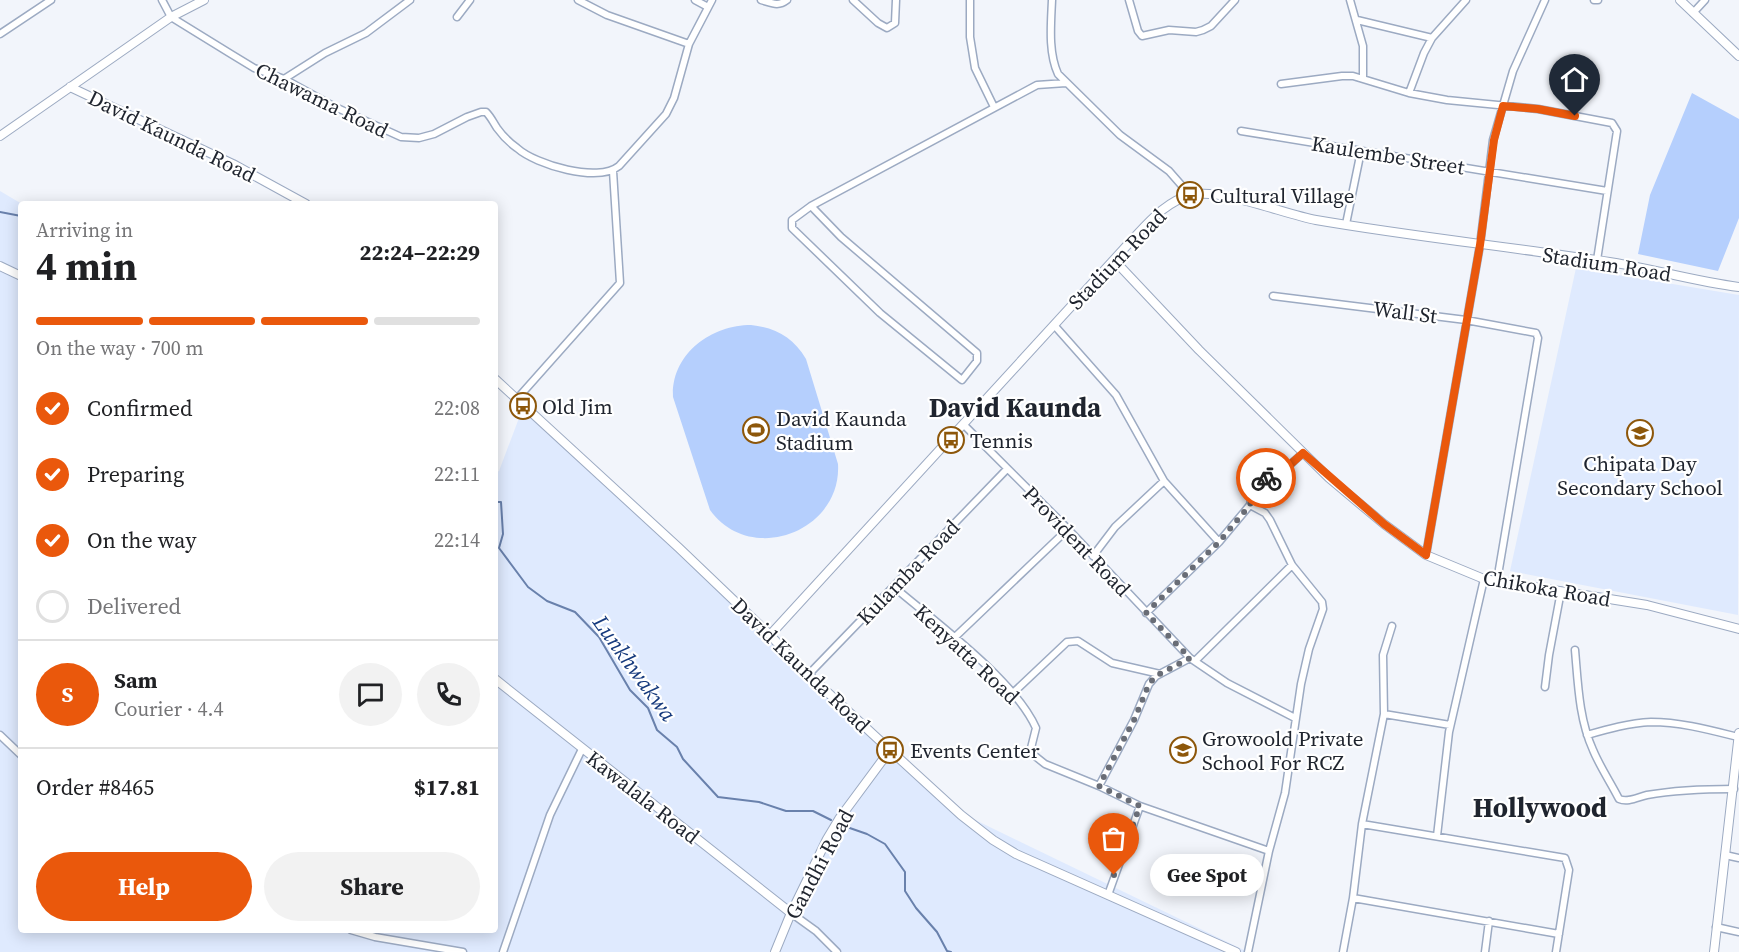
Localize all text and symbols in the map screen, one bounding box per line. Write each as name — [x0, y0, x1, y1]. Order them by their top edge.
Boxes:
pin — [1549, 54, 1600, 116]
street label: Chawama Road — [251, 55, 393, 145]
icon: home — [1558, 63, 1591, 96]
street label: David Kaunda Road — [83, 83, 261, 189]
street label: Kaulembe Street — [1309, 129, 1467, 181]
bus stop icon: Cultural Village — [1175, 180, 1205, 210]
place label: Cultural Village — [1210, 181, 1354, 210]
street label: Stadium Road — [1061, 202, 1173, 316]
text: Arriving in — [36, 216, 133, 244]
text: 22:24–22:29 — [360, 237, 480, 267]
text: 4 min — [36, 240, 137, 293]
street label: Stadium Road — [1541, 240, 1673, 288]
street label: Wall St — [1371, 294, 1439, 330]
text: On the way · 700 m — [36, 334, 203, 362]
district label: David Kaunda — [929, 389, 1102, 426]
bus stop icon: Old Jim — [508, 391, 538, 421]
icon: check — [36, 392, 69, 425]
place label: Old Jim — [542, 392, 613, 421]
text: Confirmed — [87, 393, 192, 423]
text: 22:08 — [434, 394, 480, 422]
place label: David Kaunda Stadium — [776, 404, 907, 457]
sports icon: David Kaunda Stadium — [741, 415, 771, 445]
school or university icon: Chipata Day Secondary School — [1625, 418, 1655, 448]
bus stop icon: Tennis — [936, 425, 966, 455]
place label: Tennis — [970, 426, 1033, 455]
courier — [1236, 448, 1296, 508]
place label: Chipata Day Secondary School — [1557, 449, 1723, 502]
icon: check — [36, 458, 69, 491]
text: Preparing — [87, 459, 184, 489]
text: 22:11 — [434, 460, 480, 488]
icon: bike — [1250, 462, 1283, 495]
street label: Provident Road — [1017, 479, 1137, 603]
street label: Kulamba Road — [850, 513, 966, 631]
icon: check — [36, 524, 69, 557]
text: On the way — [87, 525, 196, 555]
text: 22:14 — [434, 526, 480, 554]
street label: Chikoka Road — [1481, 563, 1613, 614]
text: Delivered — [87, 591, 181, 621]
street label: David Kaunda Road — [725, 591, 877, 739]
street label: Kenyatta Road — [908, 598, 1026, 711]
water label: Lunkhwakwa — [586, 608, 684, 728]
button: chat — [339, 663, 402, 726]
button: phone — [417, 663, 480, 726]
text: Sam — [114, 665, 158, 695]
text: S — [62, 679, 73, 709]
text: Courier · 4.4 — [114, 695, 223, 723]
place label: Growoold Private School For RCZ — [1202, 724, 1364, 777]
bus stop icon: Events Center — [875, 735, 905, 765]
school or university icon: Growoold Private School For RCZ — [1168, 735, 1198, 765]
place label: Events Center — [910, 736, 1040, 765]
street label: Kawalala Road — [580, 744, 706, 850]
text: Order #8465 — [36, 772, 154, 802]
text: $17.81 — [414, 772, 480, 802]
district label: Hollywood — [1473, 789, 1607, 826]
street label: Gandhi Road — [778, 804, 860, 924]
pin — [1088, 813, 1139, 875]
icon: bag — [1097, 822, 1130, 855]
button: Help — [36, 852, 252, 921]
button: Share — [264, 852, 480, 921]
callout: Gee Spot — [1150, 854, 1264, 896]
text: Gee Spot — [1167, 861, 1247, 889]

